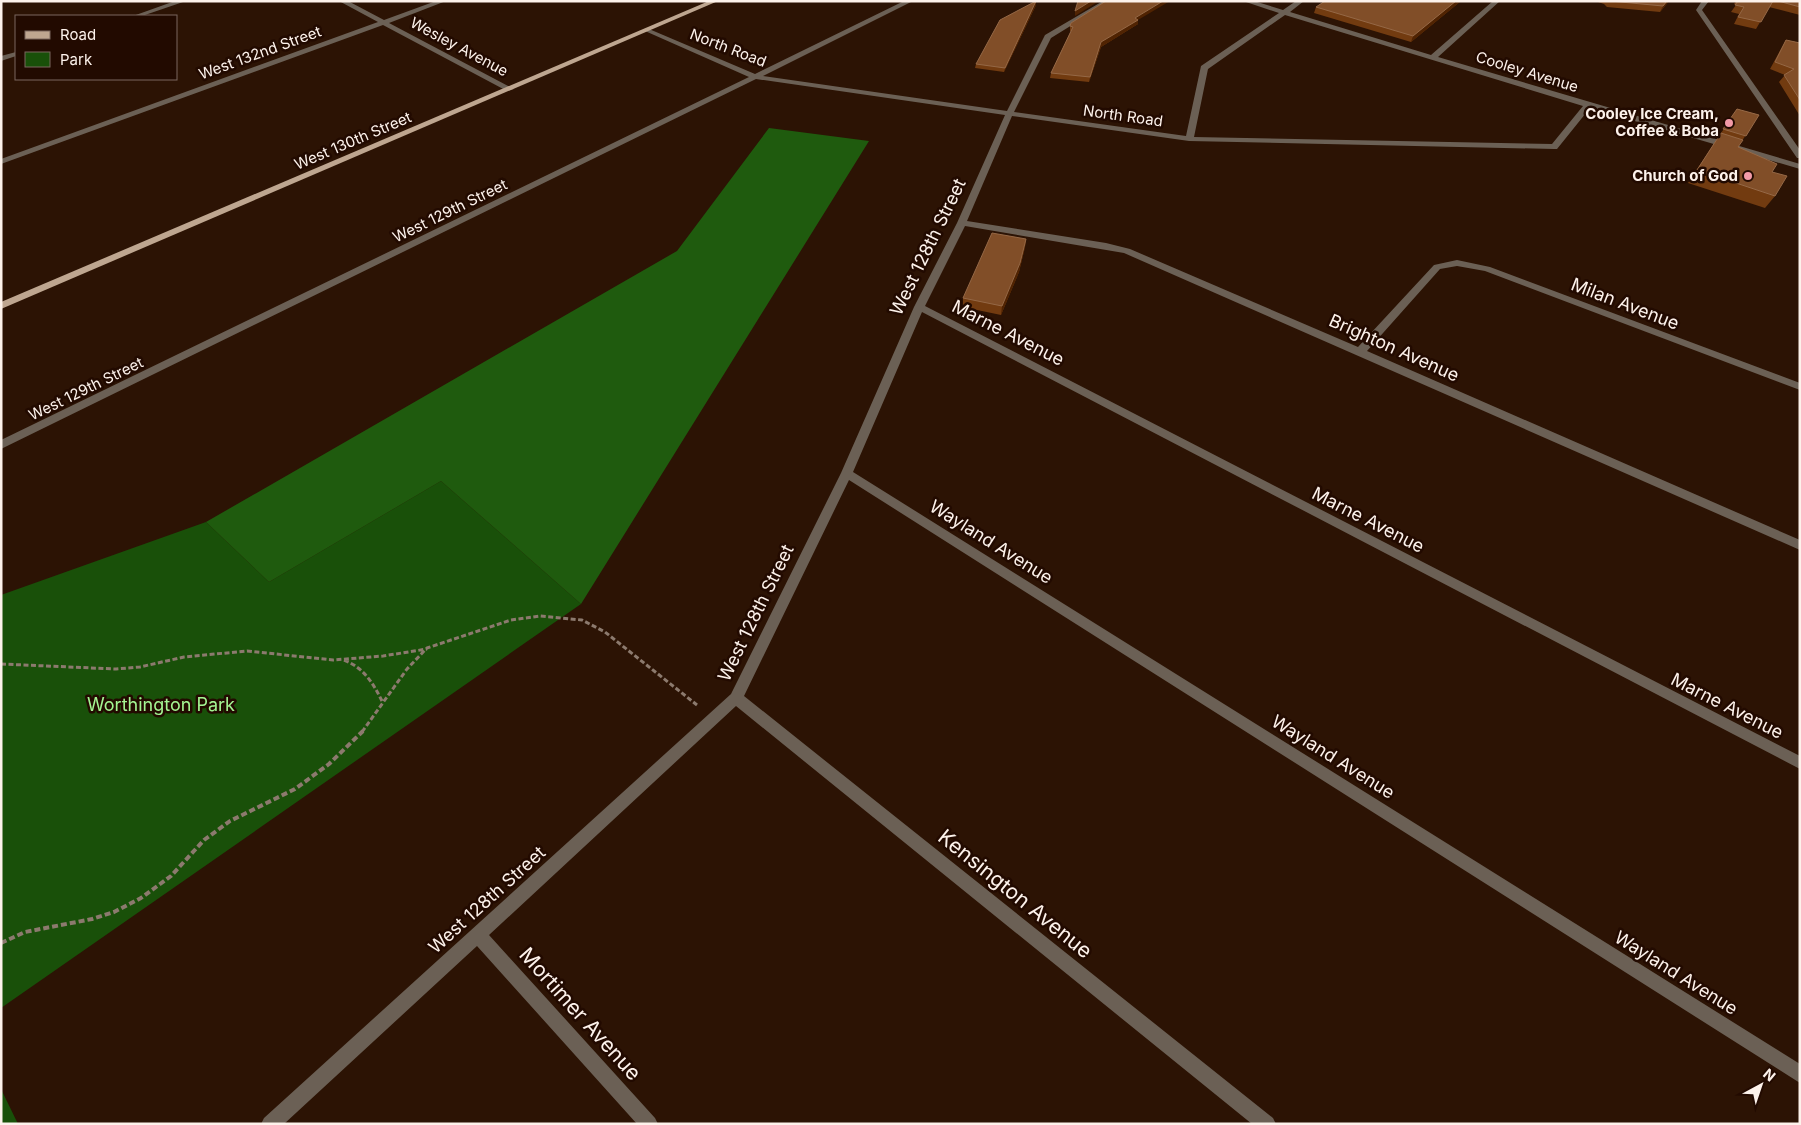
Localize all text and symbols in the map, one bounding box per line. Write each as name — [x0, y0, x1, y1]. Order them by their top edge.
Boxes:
street label: Wesley Avenue — [407, 13, 511, 80]
legend — [15, 15, 178, 80]
street label: West 132nd Street — [196, 22, 324, 84]
street label: North Road — [687, 24, 769, 71]
text: Road — [60, 25, 96, 44]
street label: Cooley Avenue — [1474, 47, 1581, 96]
text: Park — [60, 50, 93, 69]
street label: North Road — [1082, 101, 1164, 131]
place label: Cooley Ice Cream, Coffee & Boba — [1585, 104, 1719, 140]
street label: West 130th Street — [291, 107, 414, 174]
marker: Cooley Ice Cream, Coffee & Boba — [1723, 117, 1735, 129]
place label: Church of God — [1632, 166, 1738, 185]
marker: Church of God — [1742, 170, 1754, 182]
street label: West 129th Street — [389, 175, 510, 246]
street label: West 128th Street — [885, 175, 970, 319]
street label: Milan Avenue — [1568, 273, 1682, 334]
street label: Marne Avenue — [949, 295, 1068, 370]
street label: Brighton Avenue — [1326, 309, 1463, 386]
street label: West 129th Street — [25, 353, 146, 424]
street label: Marne Avenue — [1309, 482, 1428, 557]
street label: Wayland Avenue — [926, 495, 1057, 588]
street label: West 128th Street — [713, 541, 798, 685]
street label: Marne Avenue — [1668, 668, 1787, 743]
park label: Worthington Park — [87, 694, 235, 715]
street label: Wayland Avenue — [1268, 710, 1399, 803]
street label: Kensington Avenue — [933, 824, 1097, 963]
street label: West 128th Street — [424, 842, 549, 957]
street label: Wayland Avenue — [1611, 926, 1742, 1019]
street label: Mortimer Avenue — [514, 942, 647, 1085]
north arrow — [1736, 1060, 1786, 1110]
text: N — [1760, 1065, 1779, 1085]

